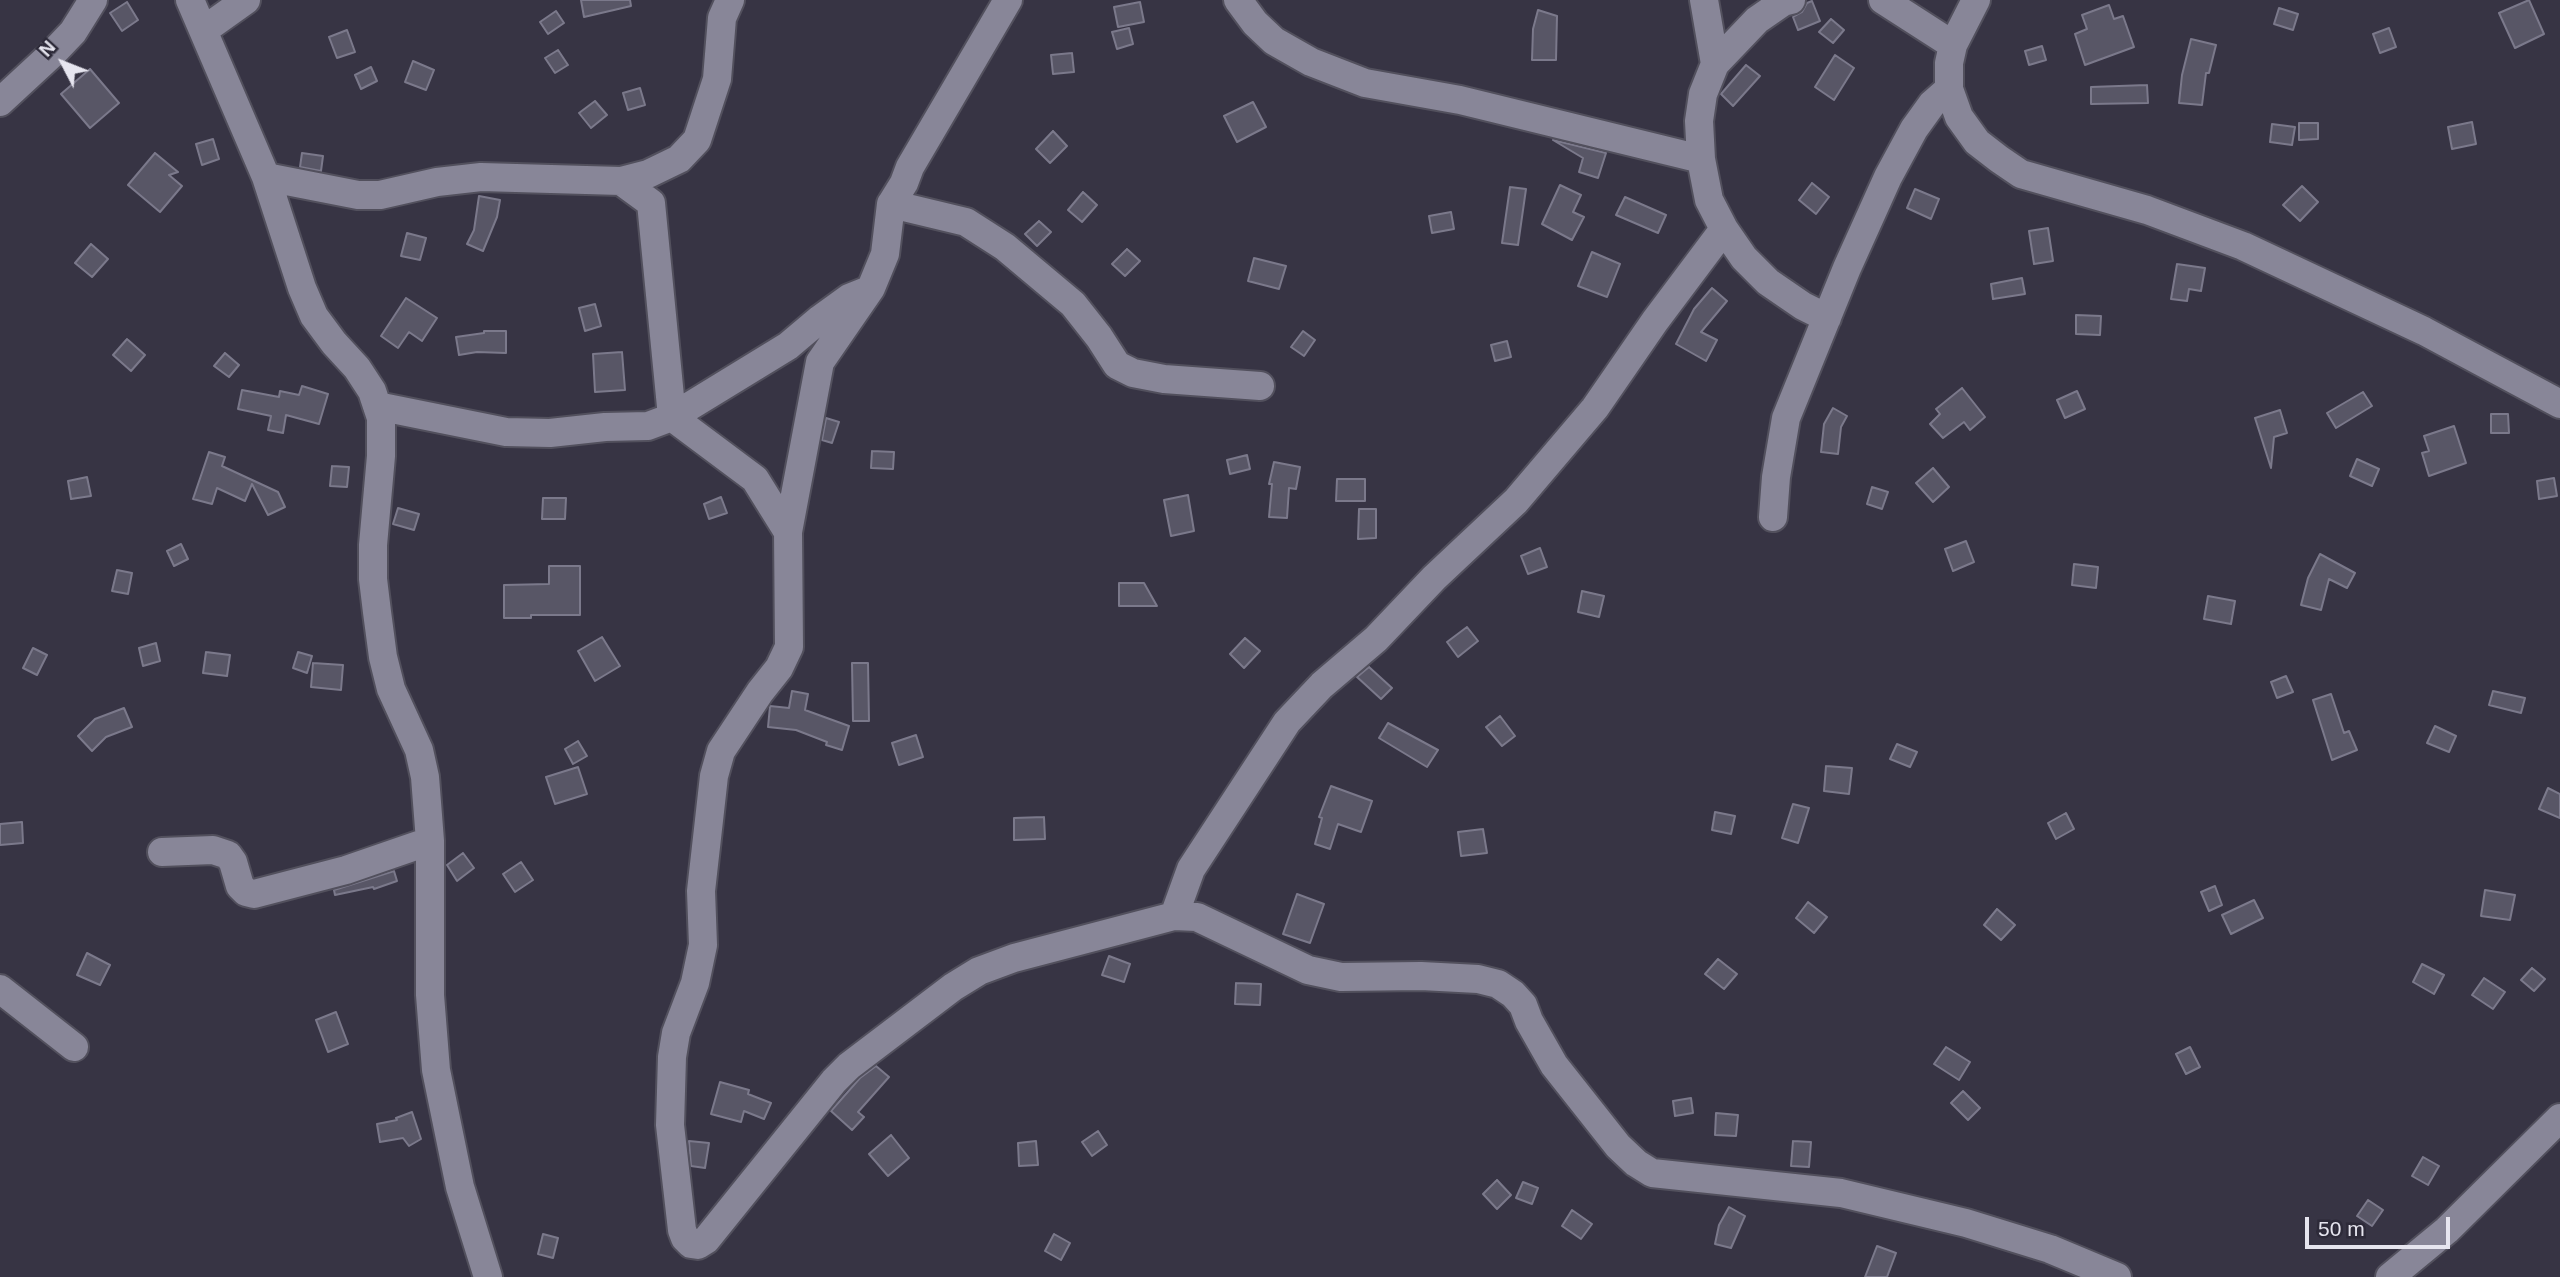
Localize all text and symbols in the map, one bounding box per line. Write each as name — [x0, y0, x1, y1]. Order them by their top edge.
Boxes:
north arrow — [28, 28, 98, 98]
text: N — [35, 36, 59, 61]
scale bar — [2308, 1204, 2453, 1248]
text: 50 m — [2318, 1217, 2365, 1240]

